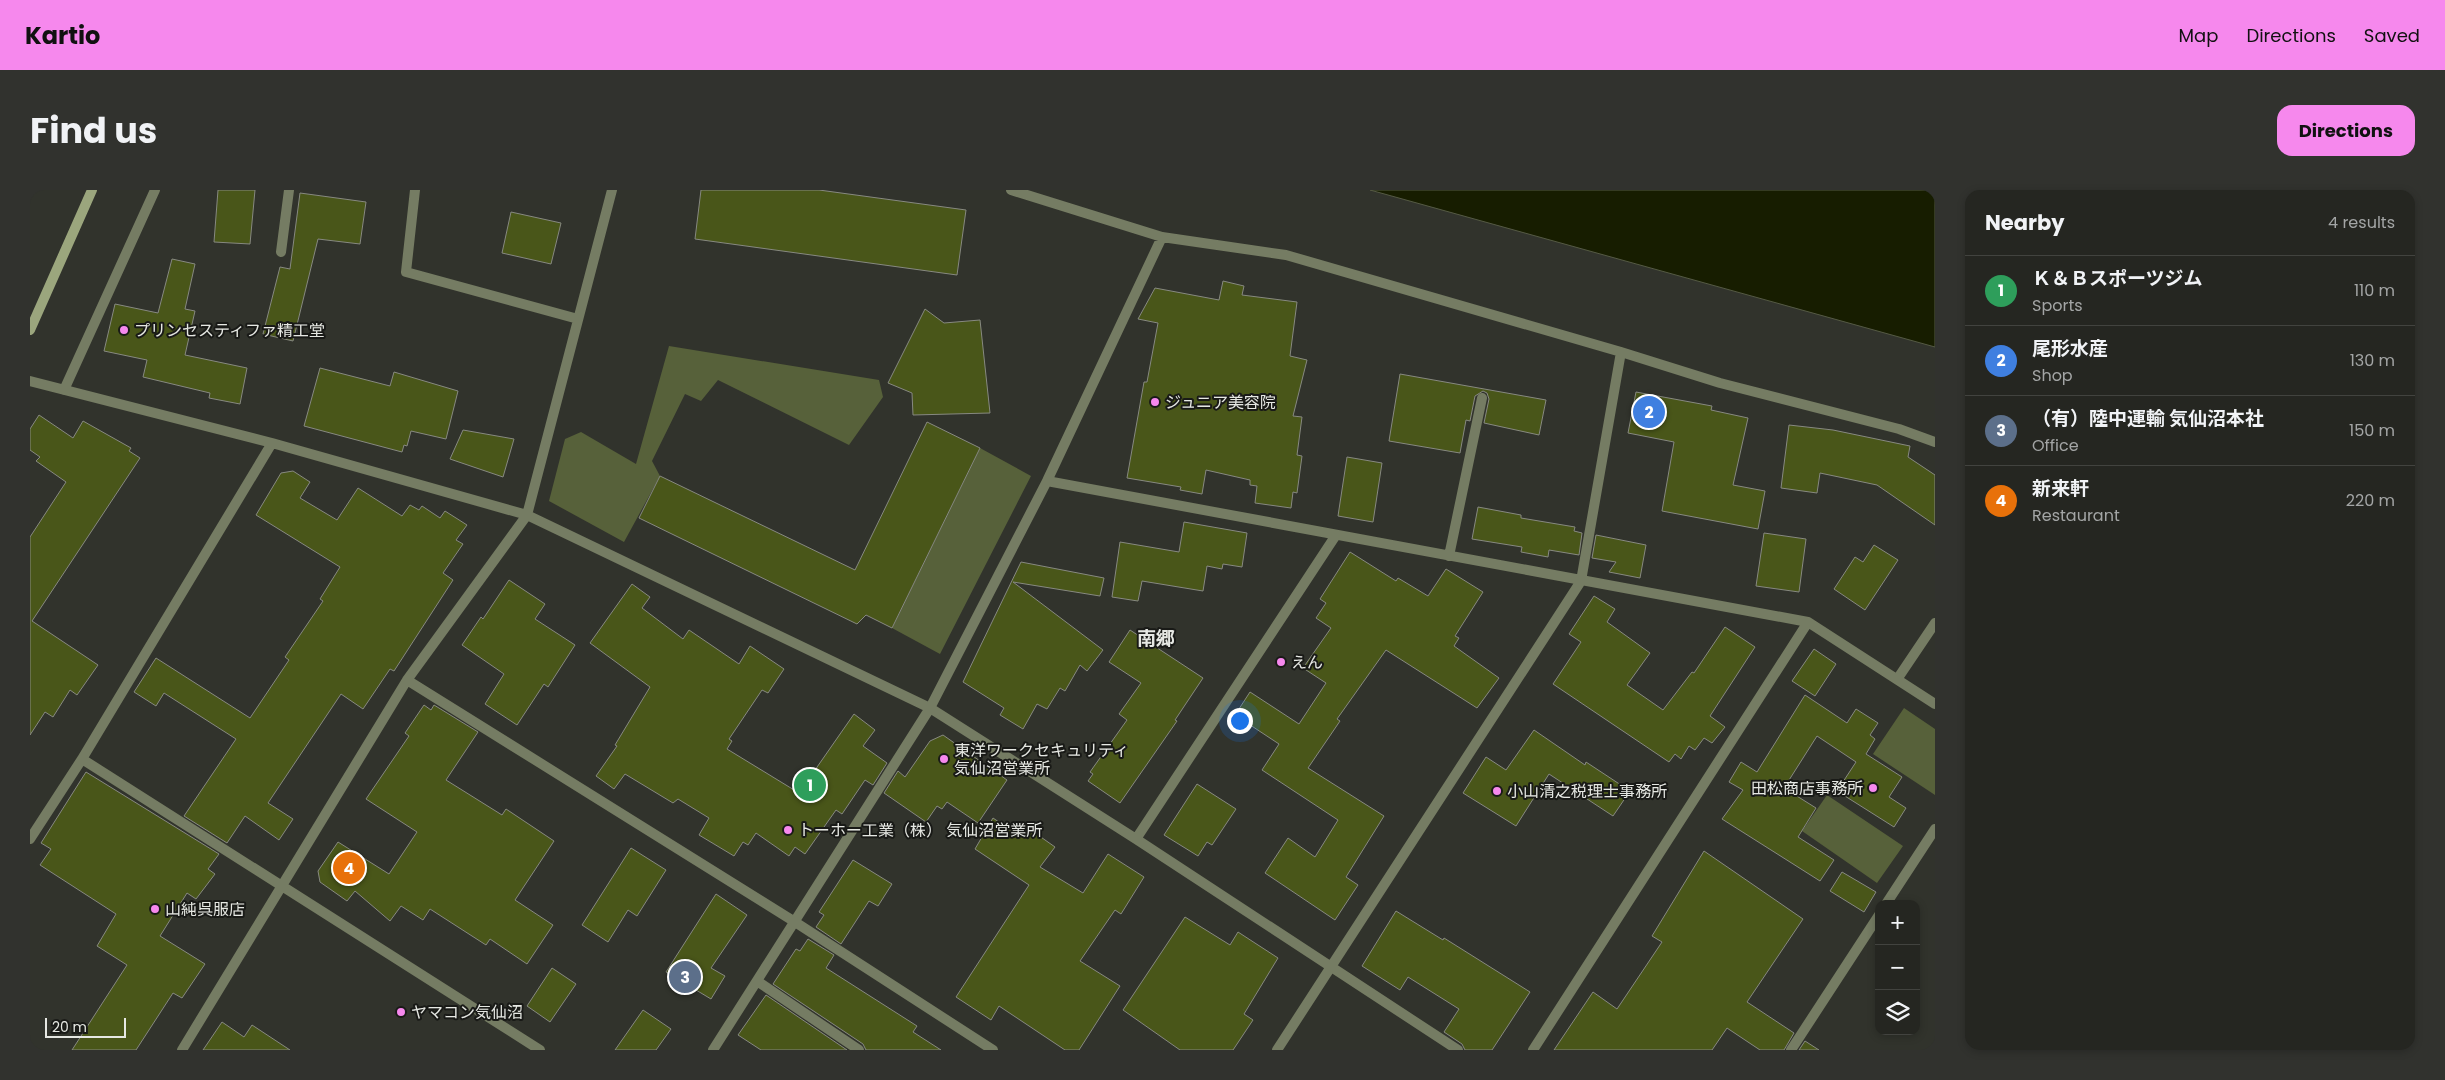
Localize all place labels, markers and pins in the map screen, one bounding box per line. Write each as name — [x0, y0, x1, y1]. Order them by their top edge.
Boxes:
place label: プリンセスティファ精工堂 — [134, 319, 325, 342]
marker: プリンセスティファ精工堂 — [118, 324, 130, 336]
place label: ジュニア美容院 — [1165, 391, 1276, 414]
pin: 2 — [1633, 393, 1665, 431]
marker: ジュニア美容院 — [1149, 396, 1161, 408]
place label: えん — [1291, 651, 1323, 674]
marker: えん — [1275, 656, 1287, 668]
place label: 東洋ワークセキュリティ 気仙沼営業所 — [954, 739, 1129, 780]
marker: 東洋ワークセキュリティ 気仙沼営業所 — [938, 753, 950, 765]
pin: 1 — [794, 766, 826, 804]
place label: 田松商店事務所 — [1751, 777, 1863, 800]
place label: 小山清之税理士事務所 — [1507, 780, 1667, 803]
marker: 田松商店事務所 — [1867, 782, 1879, 794]
marker: 小山清之税理士事務所 — [1491, 785, 1503, 797]
place label: トーホー工業（株） 気仙沼営業所 — [798, 819, 1042, 842]
marker: トーホー工業（株） 気仙沼営業所 — [782, 824, 794, 836]
pin: 4 — [333, 849, 365, 887]
place label: 山純呉服店 — [165, 898, 245, 921]
marker: 山純呉服店 — [149, 903, 161, 915]
pin: 3 — [669, 958, 701, 996]
place label: ヤマコン気仙沼 — [411, 1001, 523, 1024]
marker: ヤマコン気仙沼 — [395, 1006, 407, 1018]

